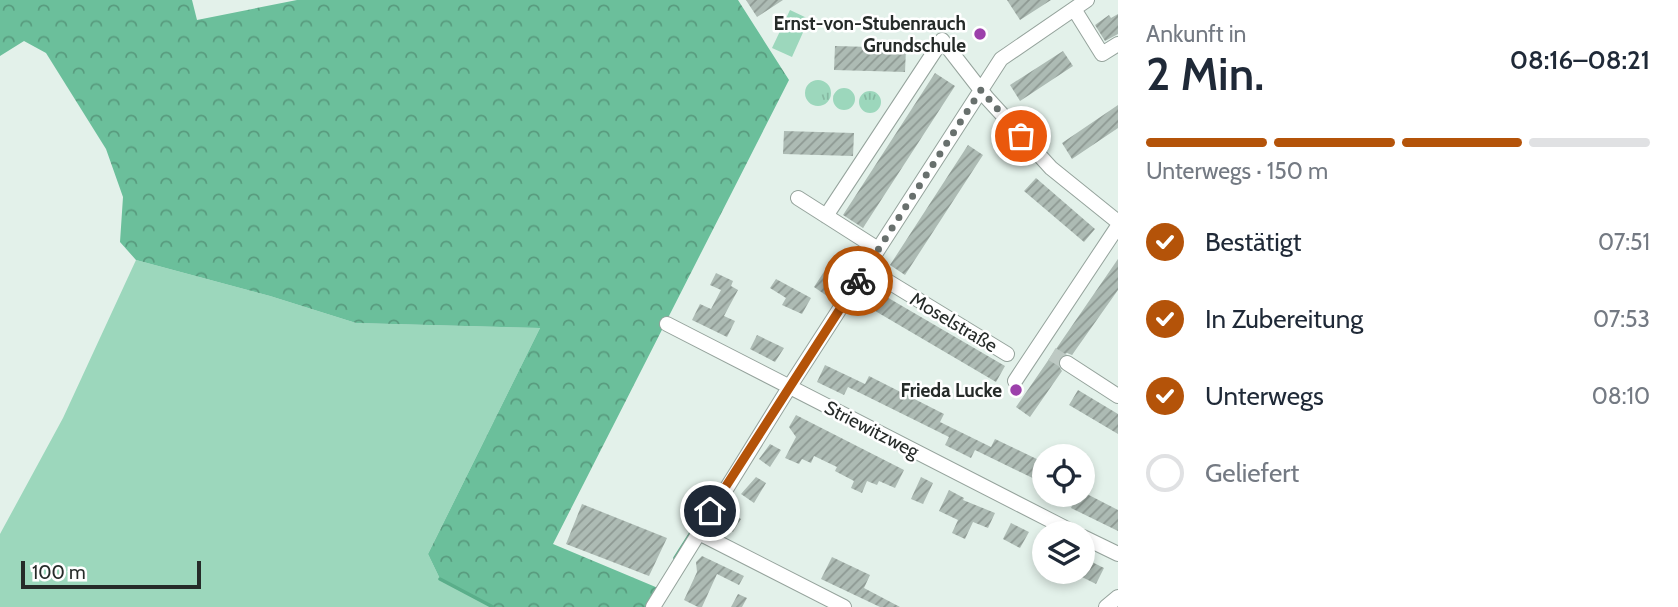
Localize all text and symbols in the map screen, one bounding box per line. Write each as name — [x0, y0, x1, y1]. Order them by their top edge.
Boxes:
place label: Ernst-von-Stubenrauch Grundschule — [773, 12, 966, 57]
text: Ankunft in — [1146, 20, 1246, 48]
marker: Ernst-von-Stubenrauch Grundschule — [972, 26, 988, 42]
text: 08:16–08:21 — [1510, 44, 1650, 76]
text: 2 Min. — [1146, 46, 1264, 102]
pin — [991, 106, 1051, 166]
icon: bag — [1002, 117, 1040, 155]
text: Unterwegs · 150 m — [1146, 157, 1328, 185]
icon: check — [1146, 223, 1184, 261]
text: Bestätigt — [1205, 226, 1302, 258]
text: 07:51 — [1598, 228, 1650, 256]
courier — [823, 246, 893, 316]
icon: bike — [839, 262, 877, 300]
street label: Moselstraße — [906, 287, 1002, 358]
icon: check — [1146, 300, 1184, 338]
text: In Zubereitung — [1205, 303, 1363, 335]
text: 07:53 — [1593, 305, 1650, 333]
icon: check — [1146, 377, 1184, 415]
place label: Frieda Lucke — [900, 379, 1002, 402]
text: Unterwegs — [1205, 380, 1324, 412]
marker: Frieda Lucke — [1008, 382, 1024, 398]
text: 08:10 — [1592, 382, 1650, 410]
street label: Striewitzweg — [821, 396, 923, 463]
map controls — [1032, 444, 1095, 584]
button: locate — [1032, 444, 1095, 507]
text: Geliefert — [1205, 457, 1299, 489]
pin — [680, 481, 740, 541]
icon: home — [691, 492, 729, 530]
button: layers — [1032, 521, 1095, 584]
scale bar — [21, 558, 201, 590]
text: 100 m — [32, 561, 86, 584]

